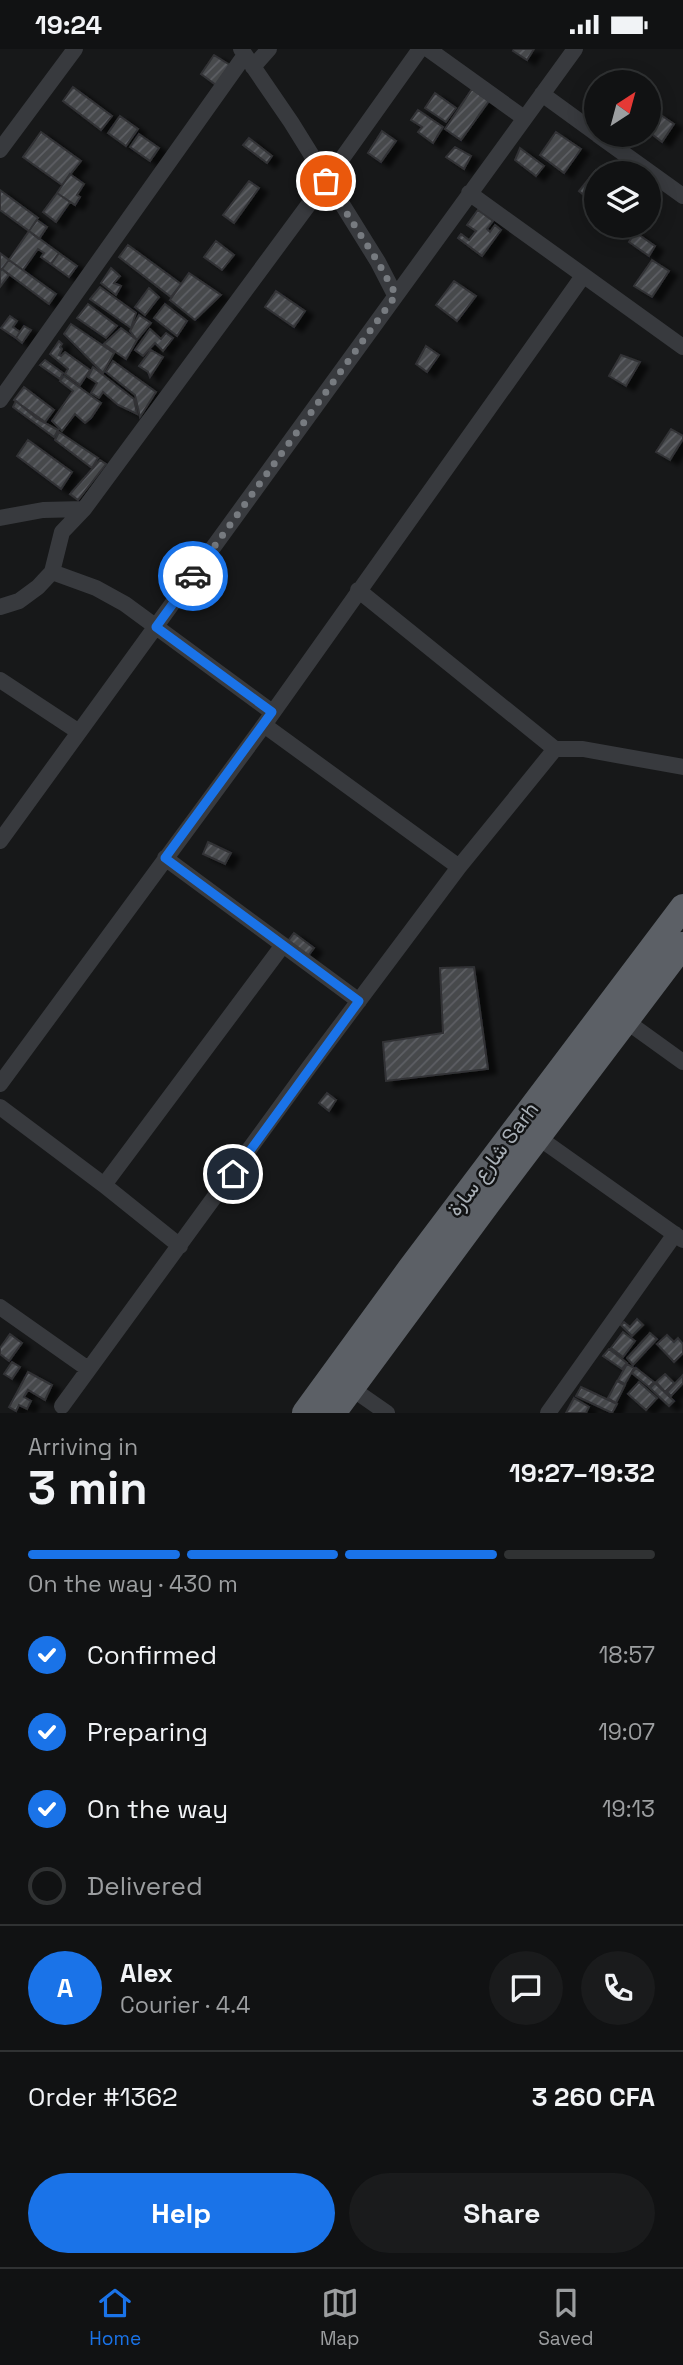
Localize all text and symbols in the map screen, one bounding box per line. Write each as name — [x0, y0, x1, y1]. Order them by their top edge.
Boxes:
text: 19:24 — [35, 8, 102, 42]
north arrow — [584, 70, 662, 147]
map controls — [584, 70, 661, 238]
pin — [296, 151, 356, 211]
button: layers — [584, 161, 661, 238]
icon: bag — [307, 162, 345, 200]
courier — [158, 541, 228, 611]
icon: car — [174, 557, 212, 595]
street label: شارع سارة Sarh — [441, 1096, 545, 1222]
pin — [203, 1144, 263, 1204]
icon: home — [214, 1155, 252, 1193]
text: Arriving in — [28, 1432, 138, 1462]
text: 19:27–19:32 — [509, 1456, 655, 1490]
text: 3 min — [28, 1459, 148, 1517]
text: On the way · 430 m — [28, 1569, 238, 1599]
icon: check — [28, 1636, 66, 1674]
text: Confirmed — [87, 1638, 217, 1672]
text: 18:57 — [599, 1640, 655, 1670]
icon: check — [28, 1713, 66, 1751]
text: Preparing — [87, 1715, 208, 1749]
text: 19:07 — [598, 1717, 655, 1747]
icon: check — [28, 1790, 66, 1828]
text: On the way — [87, 1792, 228, 1826]
text: 19:13 — [602, 1794, 655, 1824]
text: Delivered — [87, 1869, 203, 1903]
button: chat — [489, 1951, 563, 2025]
button: phone — [581, 1951, 655, 2025]
text: Alex — [120, 1956, 173, 1990]
text: A — [57, 1971, 73, 2005]
text: Courier · 4.4 — [120, 1990, 250, 2020]
text: Order #1362 — [28, 2080, 178, 2114]
text: 3 260 CFA — [532, 2080, 655, 2114]
button: Help — [28, 2173, 335, 2253]
button: Share — [349, 2173, 655, 2253]
tab: Home — [89, 2284, 141, 2351]
tab: Map — [320, 2284, 359, 2351]
tab: Saved — [538, 2284, 594, 2351]

